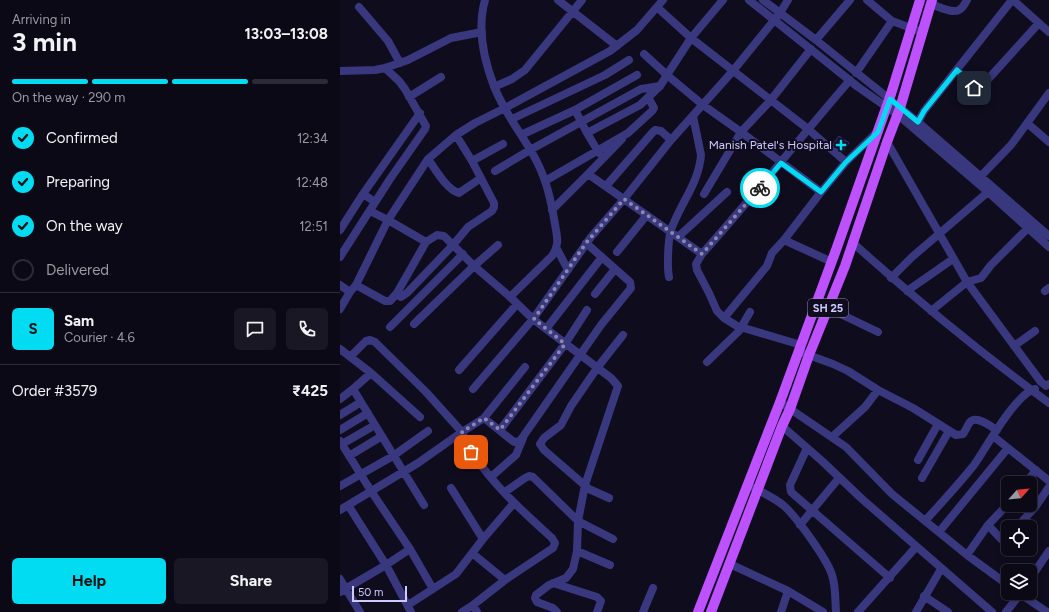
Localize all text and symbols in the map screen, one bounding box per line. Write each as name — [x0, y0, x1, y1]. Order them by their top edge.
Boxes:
text: Arriving in — [12, 12, 71, 27]
text: 13:03–13:08 — [244, 25, 328, 43]
text: 3 min — [12, 26, 77, 58]
pin — [957, 71, 991, 105]
icon: home — [963, 77, 985, 99]
text: On the way · 290 m — [12, 90, 125, 105]
icon: check — [12, 127, 34, 149]
text: Confirmed — [46, 129, 118, 147]
text: 12:34 — [297, 131, 328, 146]
place label: Manish Patel's Hospital — [709, 138, 832, 152]
marker: Manish Patel's Hospital — [835, 139, 847, 151]
courier — [740, 168, 780, 208]
icon: check — [12, 171, 34, 193]
text: Preparing — [46, 173, 110, 191]
text: 12:48 — [296, 175, 328, 190]
icon: bike — [749, 177, 771, 199]
icon: check — [12, 215, 34, 237]
text: On the way — [46, 217, 123, 235]
text: 12:51 — [299, 219, 328, 234]
text: Delivered — [46, 261, 109, 279]
road number: SH 25 — [808, 299, 848, 317]
button: chat — [234, 308, 276, 350]
button: phone — [286, 308, 328, 350]
text: Sam — [64, 312, 94, 330]
text: S — [28, 320, 38, 338]
text: Courier · 4.6 — [64, 330, 135, 345]
text: Order #3579 — [12, 382, 97, 400]
text: ₹425 — [292, 382, 328, 400]
pin — [454, 435, 488, 469]
icon: bag — [460, 441, 482, 463]
north arrow — [1001, 476, 1037, 512]
map controls — [1001, 476, 1037, 600]
button: locate — [1001, 520, 1037, 556]
button: Help — [12, 558, 166, 604]
button: Share — [174, 558, 328, 604]
button: layers — [1001, 564, 1037, 600]
scale bar — [352, 584, 407, 603]
text: 50 m — [358, 586, 383, 599]

